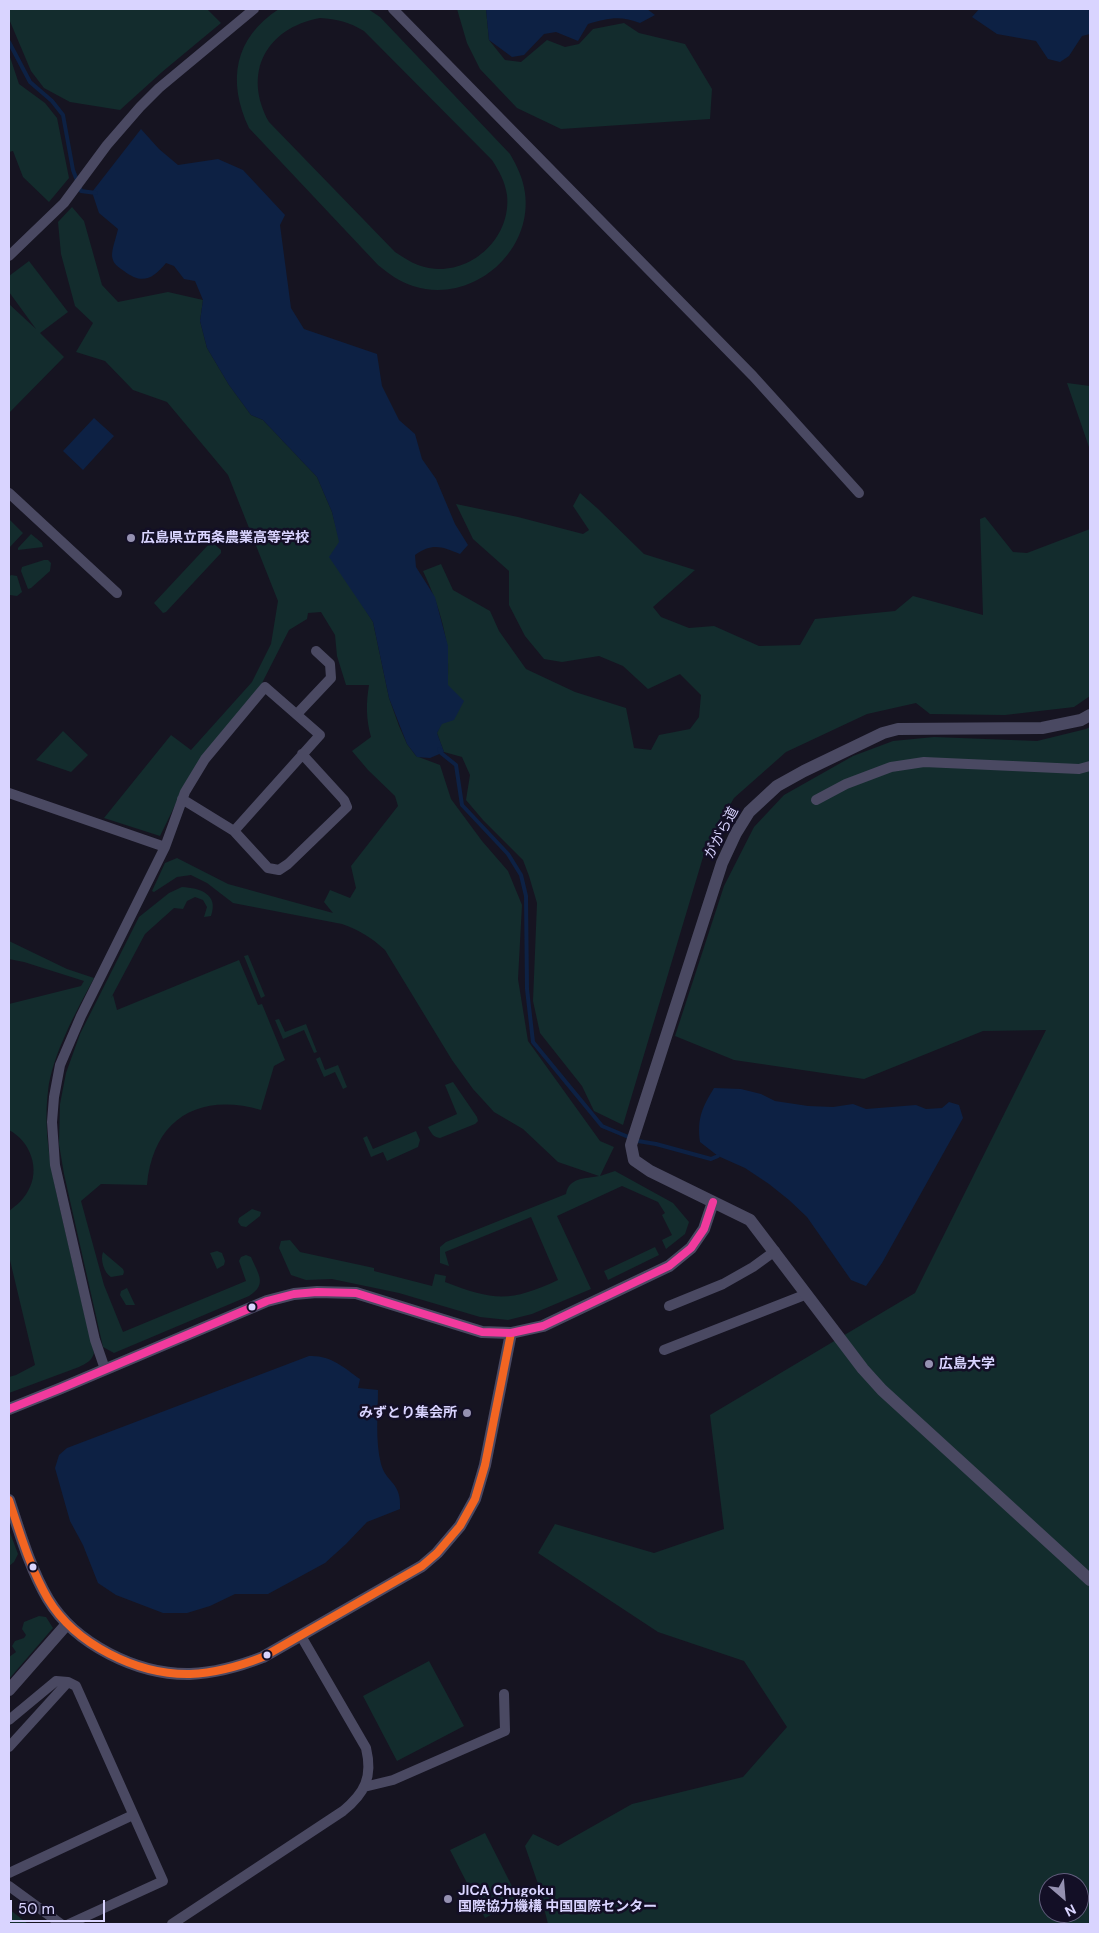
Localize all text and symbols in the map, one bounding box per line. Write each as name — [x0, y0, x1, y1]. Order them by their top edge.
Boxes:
place label: 広島県立西条農業高等学校 — [141, 530, 309, 546]
marker: 広島県立西条農業高等学校 — [125, 532, 137, 544]
street label: ががら道 — [701, 804, 743, 862]
unlabelled marker — [247, 1302, 257, 1312]
place label: 広島大学 — [939, 1356, 995, 1372]
marker: 広島大学 — [923, 1358, 935, 1370]
place label: みずとり集会所 — [359, 1405, 457, 1421]
marker: みずとり集会所 — [461, 1407, 473, 1419]
unlabelled marker — [28, 1562, 38, 1572]
unlabelled marker — [262, 1650, 272, 1660]
north arrow — [1039, 1873, 1089, 1923]
place label: JICA Chugoku 国際協力機構 中国国際センター — [458, 1883, 657, 1915]
scale bar — [12, 1890, 108, 1922]
marker: JICA Chugoku 国際協力機構 中国国際センター — [442, 1893, 454, 1905]
text: 50 m — [18, 1899, 55, 1919]
text: N — [1062, 1900, 1079, 1921]

